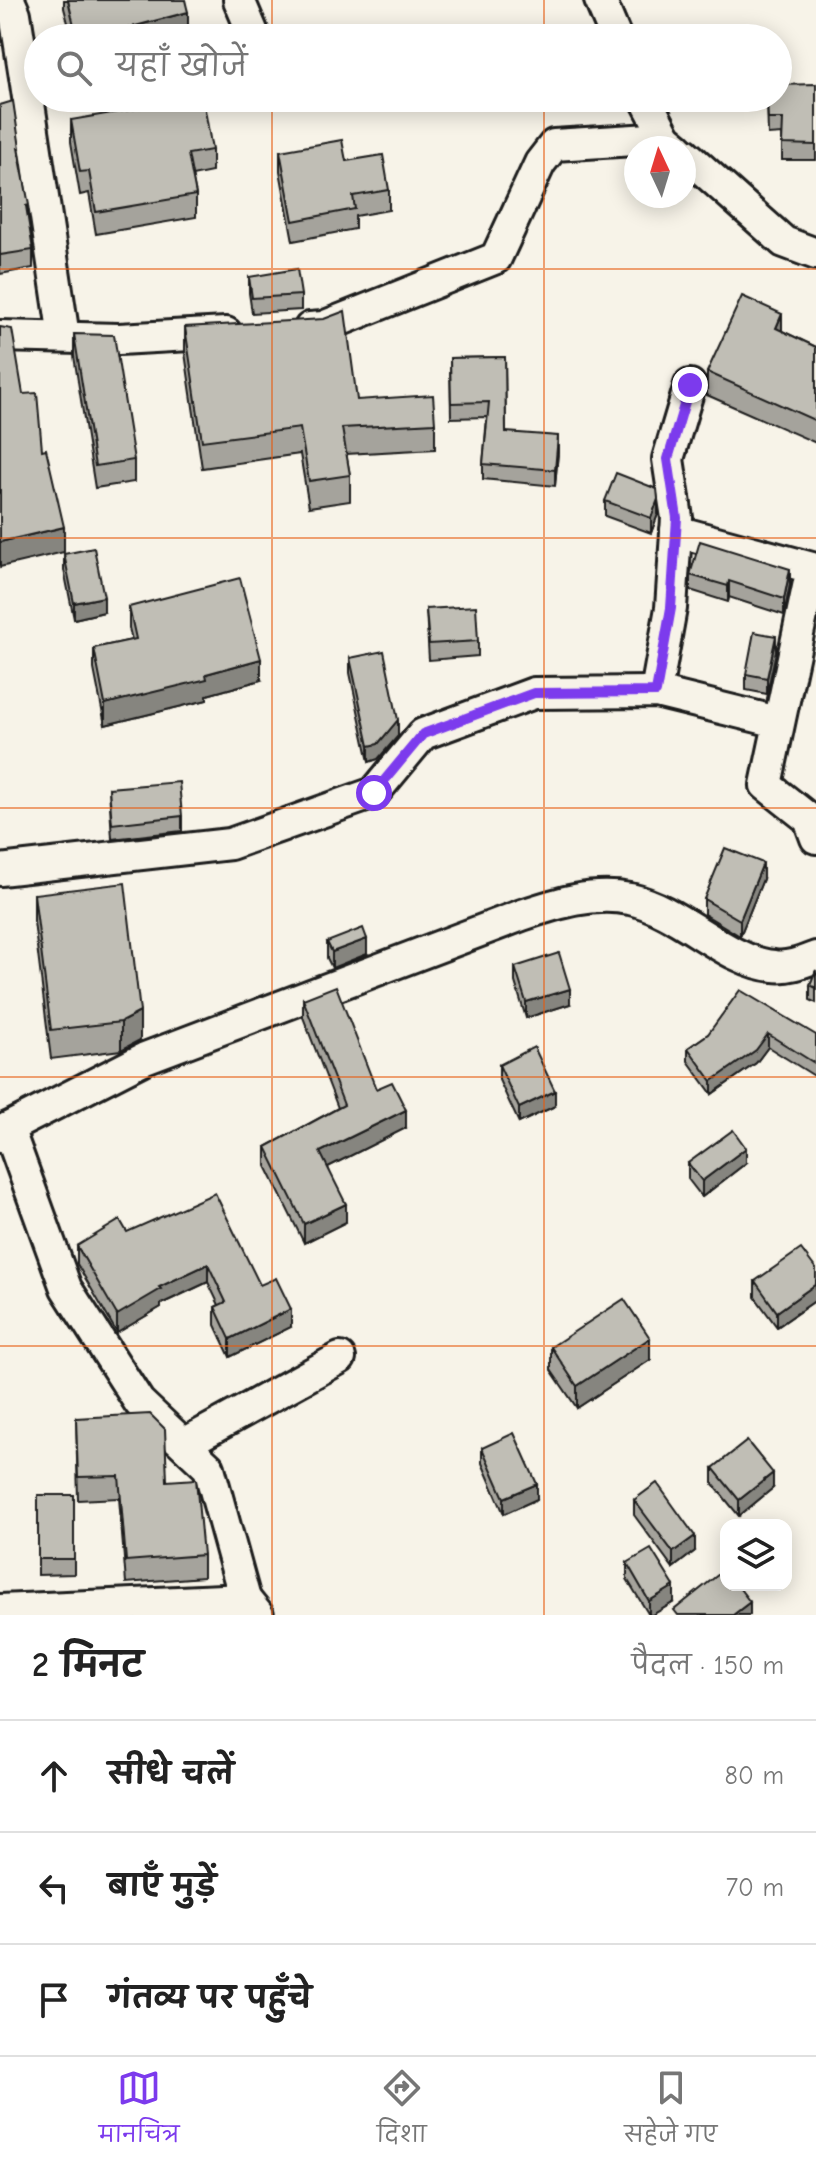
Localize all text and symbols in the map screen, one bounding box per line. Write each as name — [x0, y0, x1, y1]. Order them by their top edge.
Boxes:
search box — [24, 24, 792, 112]
icon: search — [52, 46, 96, 90]
text: यहाँ खोजें — [116, 49, 247, 84]
north arrow — [624, 136, 696, 208]
route end — [672, 367, 708, 403]
route start — [356, 775, 392, 811]
map controls — [720, 1519, 792, 1591]
button: layers — [720, 1519, 792, 1591]
text: 2 मिनट — [32, 1645, 144, 1685]
text: पैदल · 150 m — [632, 1651, 784, 1681]
icon: ahead — [32, 1754, 76, 1798]
text: सीधे चलें — [108, 1757, 234, 1792]
text: 80 m — [725, 1761, 784, 1791]
icon: left — [32, 1866, 76, 1910]
text: बाएँ मुड़ें — [108, 1869, 216, 1904]
text: 70 m — [726, 1873, 784, 1903]
icon: arrive — [32, 1978, 76, 2022]
text: गंतव्य पर पहुँचे — [108, 1981, 312, 2016]
tab: मानचित्र — [99, 2066, 179, 2159]
tab: दिशा — [377, 2066, 427, 2159]
tab: सहेजे गए — [624, 2066, 717, 2159]

